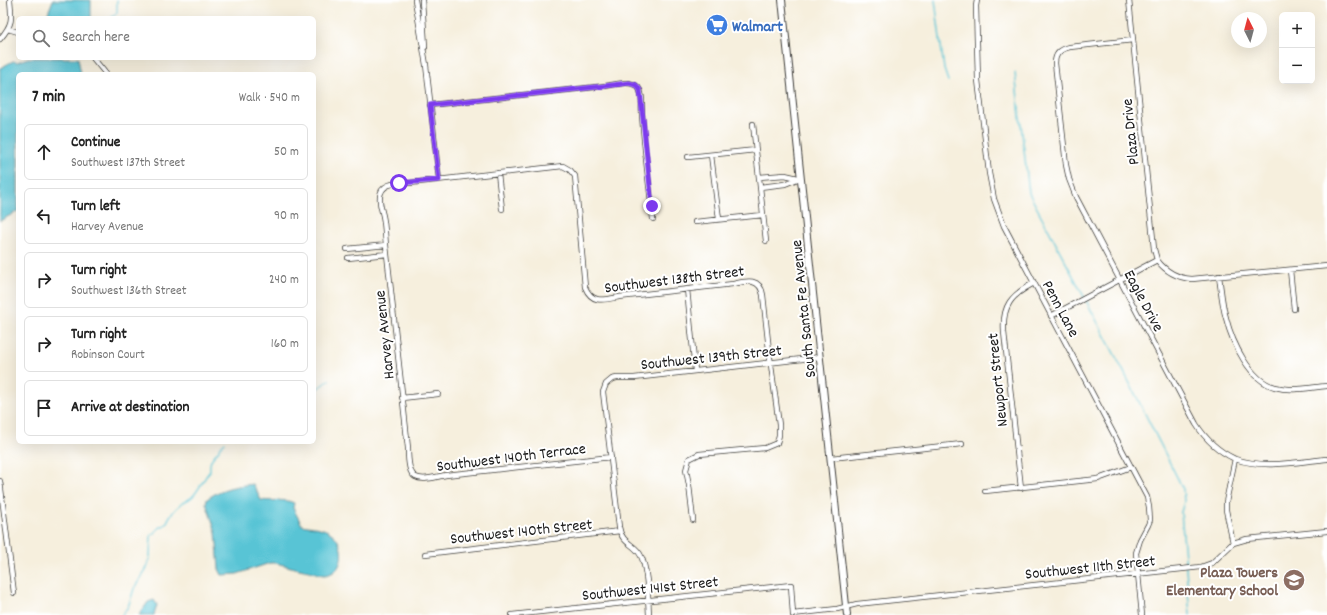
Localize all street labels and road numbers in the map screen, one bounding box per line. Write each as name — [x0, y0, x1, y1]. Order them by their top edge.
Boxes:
street label: Plaza Drive — [1117, 97, 1146, 166]
street label: South Santa Fe Avenue — [786, 239, 823, 379]
street label: Southwest 138th Street — [603, 260, 746, 300]
street label: Eagle Drive — [1117, 266, 1169, 336]
street label: Penn Lane — [1035, 277, 1084, 342]
street label: Harvey Avenue — [369, 289, 402, 380]
street label: Newport Street — [982, 332, 1015, 428]
street label: Southwest 139th Street — [640, 340, 783, 377]
street label: Southwest 140th Terrace — [435, 438, 587, 479]
street label: Southwest 140th Street — [449, 514, 593, 551]
street label: Southwest 11th Street — [1024, 550, 1157, 587]
street label: Southwest 141st Street — [581, 571, 720, 608]

